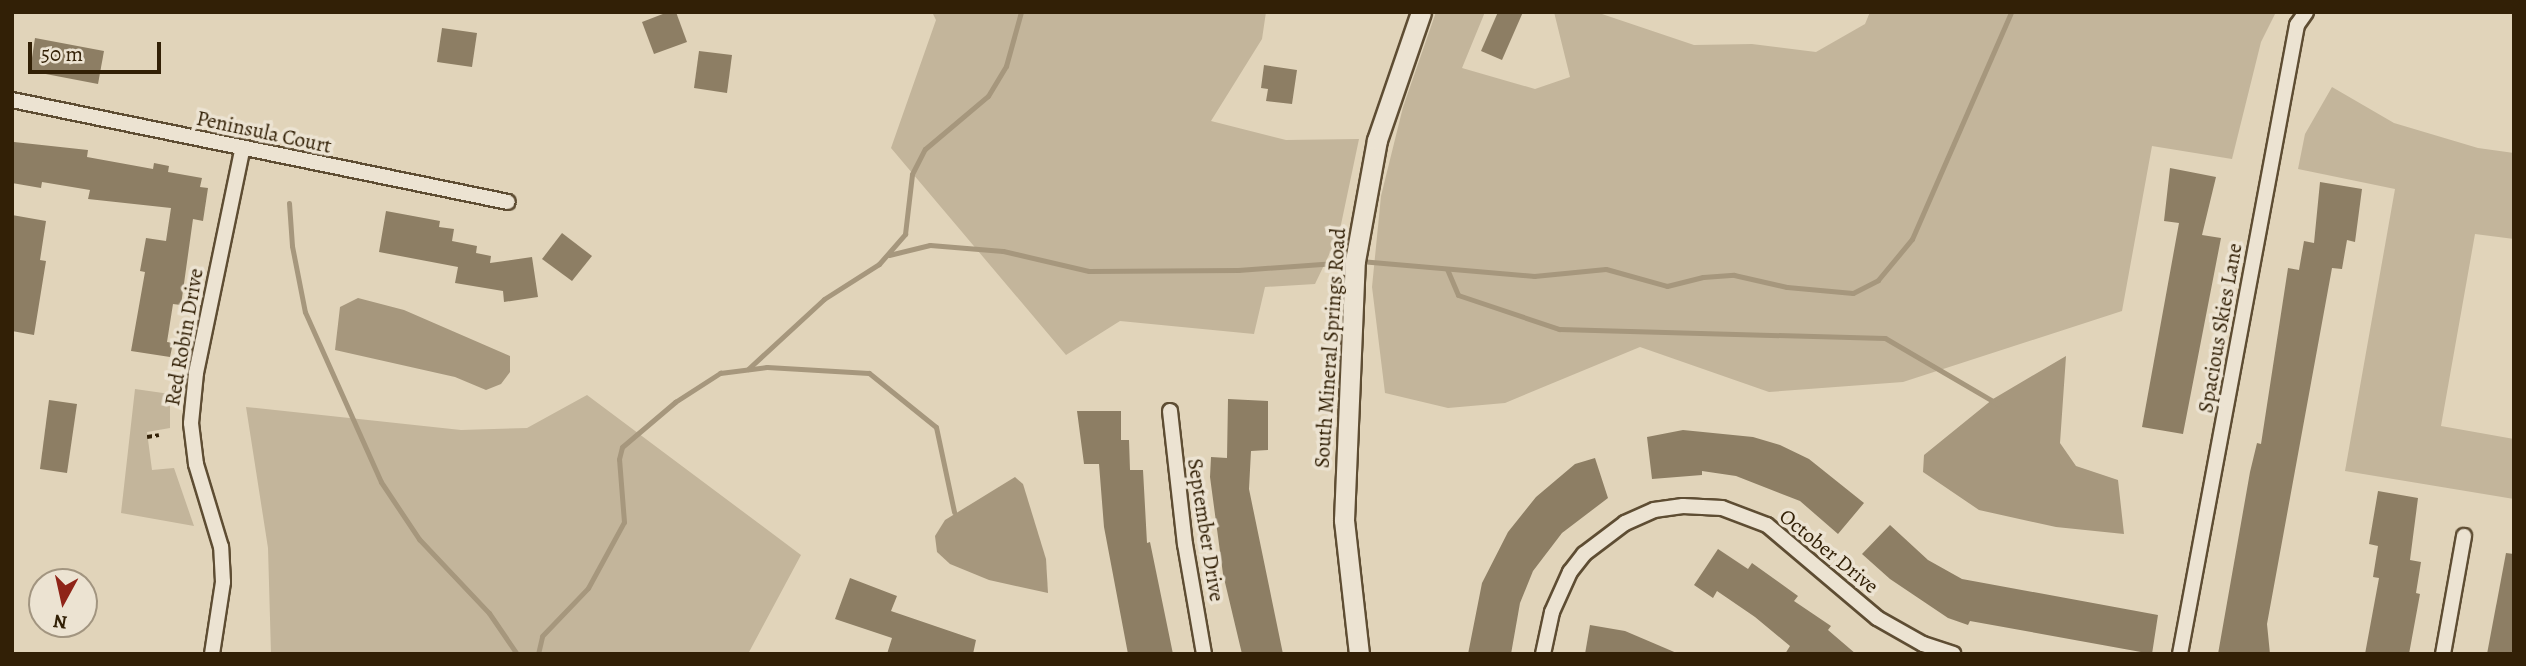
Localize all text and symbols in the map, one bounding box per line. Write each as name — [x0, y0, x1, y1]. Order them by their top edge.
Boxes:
scale bar — [32, 28, 164, 72]
text: 50 m — [41, 40, 83, 68]
street label: Peninsula Court — [194, 105, 334, 159]
street label: South Mineral Springs Road — [1309, 227, 1351, 469]
street label: Spacious Skies Lane — [2193, 241, 2247, 415]
street label: Red Robin Drive — [160, 266, 208, 408]
street label: September Drive — [1182, 457, 1230, 603]
street label: October Drive — [1774, 503, 1884, 599]
north arrow — [28, 568, 98, 638]
text: N — [52, 608, 69, 636]

